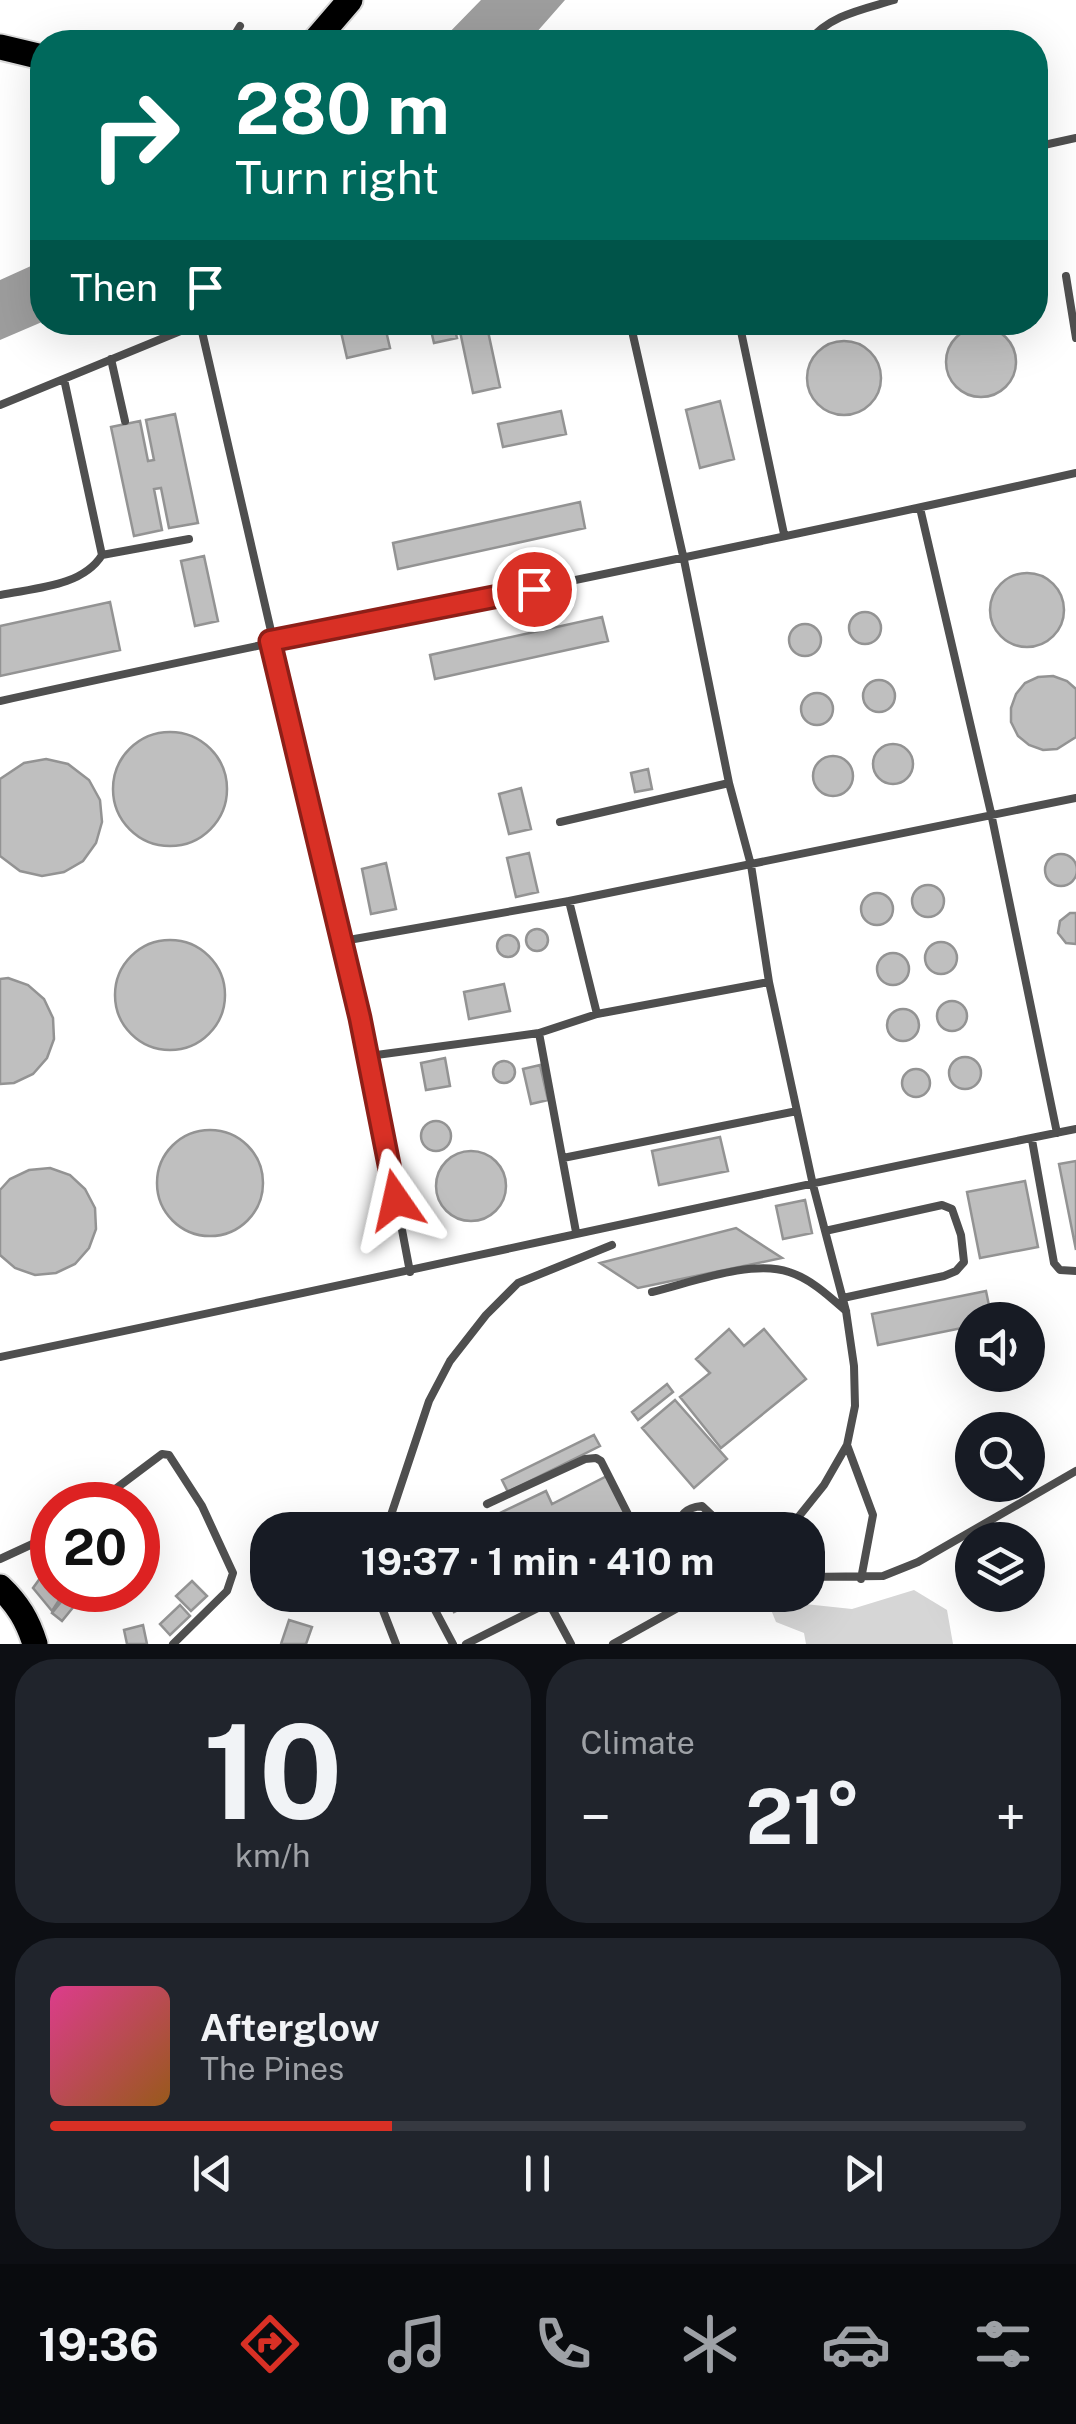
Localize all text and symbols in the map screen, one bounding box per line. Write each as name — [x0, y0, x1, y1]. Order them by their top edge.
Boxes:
text: 280 m — [235, 67, 450, 150]
icon: right — [70, 70, 200, 200]
text: Turn right — [235, 151, 439, 204]
icon: arrive — [178, 260, 233, 315]
text: Then — [70, 265, 158, 310]
pin — [492, 547, 577, 632]
icon: arrive — [507, 562, 562, 617]
position arrow — [344, 1148, 448, 1252]
map controls — [955, 1302, 1045, 1612]
button: sound — [955, 1302, 1045, 1392]
button: search — [955, 1412, 1045, 1502]
speed limit sign: 20 — [30, 1482, 160, 1612]
button: layers — [955, 1522, 1045, 1612]
text: 19:37 · 1 min · 410 m — [361, 1539, 714, 1584]
text: 10 — [203, 1696, 342, 1848]
text: Climate — [581, 1724, 695, 1761]
text: 21° — [746, 1773, 861, 1861]
text: − — [581, 1785, 611, 1849]
text: + — [996, 1785, 1026, 1849]
text: km/h — [235, 1837, 310, 1874]
text: Afterglow — [200, 2005, 380, 2050]
text: The Pines — [200, 2050, 344, 2087]
icon: previous — [185, 2146, 240, 2201]
icon: pause — [510, 2146, 565, 2201]
icon: next — [836, 2146, 891, 2201]
icon: directions — [235, 2309, 305, 2379]
icon: music — [382, 2309, 452, 2379]
icon: phone — [528, 2309, 598, 2379]
icon: climate — [675, 2309, 745, 2379]
icon: car — [821, 2309, 891, 2379]
icon: filters — [968, 2309, 1038, 2379]
text: 19:36 — [38, 2318, 159, 2371]

